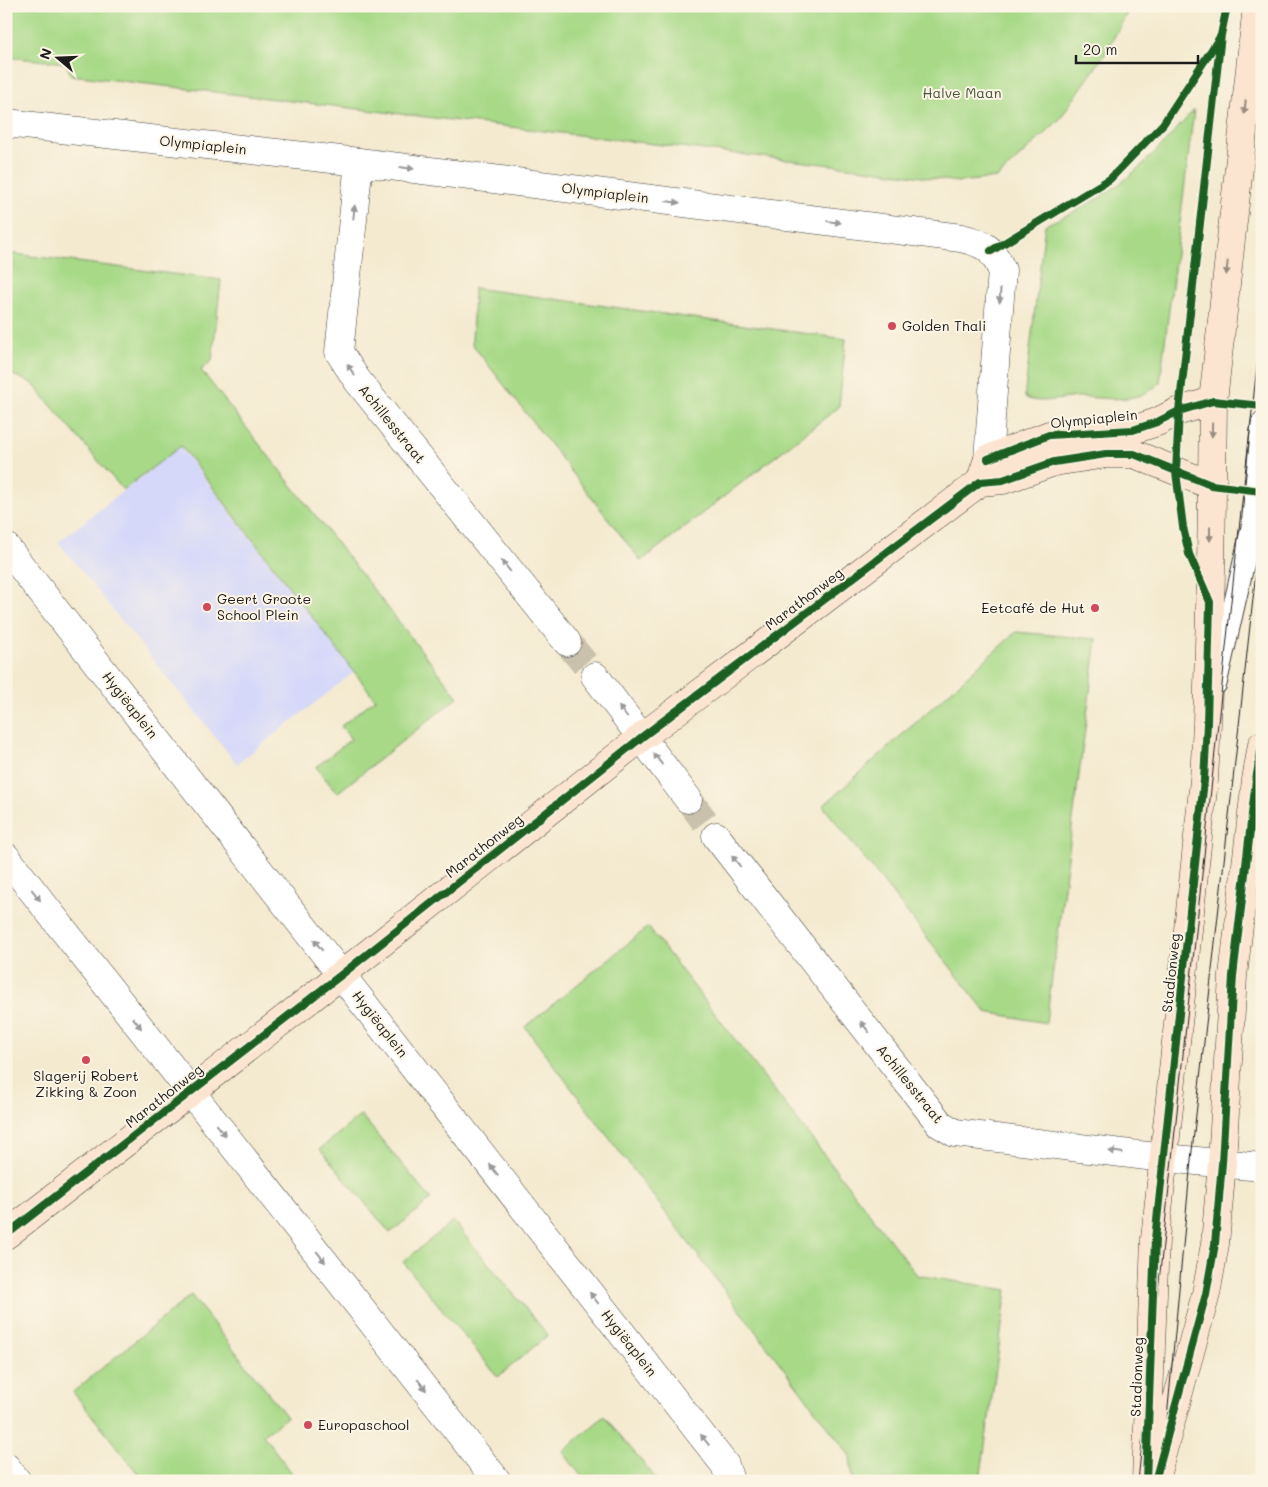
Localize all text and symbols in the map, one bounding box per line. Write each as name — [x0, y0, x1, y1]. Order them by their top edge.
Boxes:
north arrow — [32, 32, 82, 82]
scale bar — [1076, 32, 1198, 64]
text: 20 m — [1083, 39, 1117, 59]
text: N — [35, 45, 56, 62]
park label: Halve Maan — [922, 83, 1002, 102]
one-way arrow — [1241, 99, 1249, 115]
street label: Olympiaplein — [159, 130, 248, 159]
one-way arrow — [400, 165, 416, 173]
street label: Olympiaplein — [560, 178, 650, 207]
one-way arrow — [665, 198, 681, 206]
one-way arrow — [350, 203, 358, 219]
one-way arrow — [826, 218, 842, 226]
one-way arrow — [1223, 261, 1231, 277]
one-way arrow — [996, 288, 1004, 304]
place label: Golden Thali — [902, 316, 986, 335]
marker: Golden Thali — [886, 320, 898, 332]
one-way arrow — [346, 363, 356, 377]
street label: Achillesstraat — [355, 380, 430, 467]
street label: Olympiaplein — [1049, 404, 1138, 433]
one-way arrow — [1208, 422, 1216, 438]
one-way arrow — [1206, 526, 1214, 542]
one-way arrow — [500, 560, 511, 573]
street label: Marathonweg — [761, 563, 847, 634]
place label: Geert Groote School Plein — [217, 589, 311, 624]
place label: Eetcafé de Hut — [981, 598, 1085, 617]
marker: Geert Groote School Plein — [201, 601, 213, 613]
marker: Eetcafé de Hut — [1089, 602, 1101, 614]
street label: Hygiëaplein — [98, 667, 162, 742]
one-way arrow — [617, 705, 628, 718]
one-way arrow — [653, 753, 664, 766]
street label: Marathonweg — [441, 809, 526, 882]
one-way arrow — [730, 855, 741, 868]
one-way arrow — [31, 888, 42, 901]
street label: Stadionweg — [1157, 932, 1184, 1014]
one-way arrow — [313, 939, 323, 952]
street label: Hygiëaplein — [348, 986, 412, 1061]
one-way arrow — [131, 1016, 142, 1029]
one-way arrow — [859, 1021, 870, 1034]
street label: Achillesstraat — [873, 1040, 948, 1127]
marker: Slagerij Robert Zikking & Zoon — [80, 1054, 92, 1066]
street label: Marathonweg — [121, 1059, 206, 1132]
place label: Slagerij Robert Zikking & Zoon — [33, 1066, 139, 1101]
one-way arrow — [215, 1123, 226, 1136]
one-way arrow — [1108, 1148, 1124, 1156]
one-way arrow — [488, 1164, 499, 1177]
one-way arrow — [316, 1250, 326, 1264]
one-way arrow — [588, 1292, 599, 1305]
street label: Hygiëaplein — [597, 1305, 661, 1380]
street label: Stadionweg — [1126, 1337, 1147, 1417]
one-way arrow — [416, 1378, 427, 1391]
place label: Europaschool — [318, 1415, 409, 1434]
marker: Europaschool — [302, 1419, 314, 1431]
one-way arrow — [699, 1434, 710, 1447]

